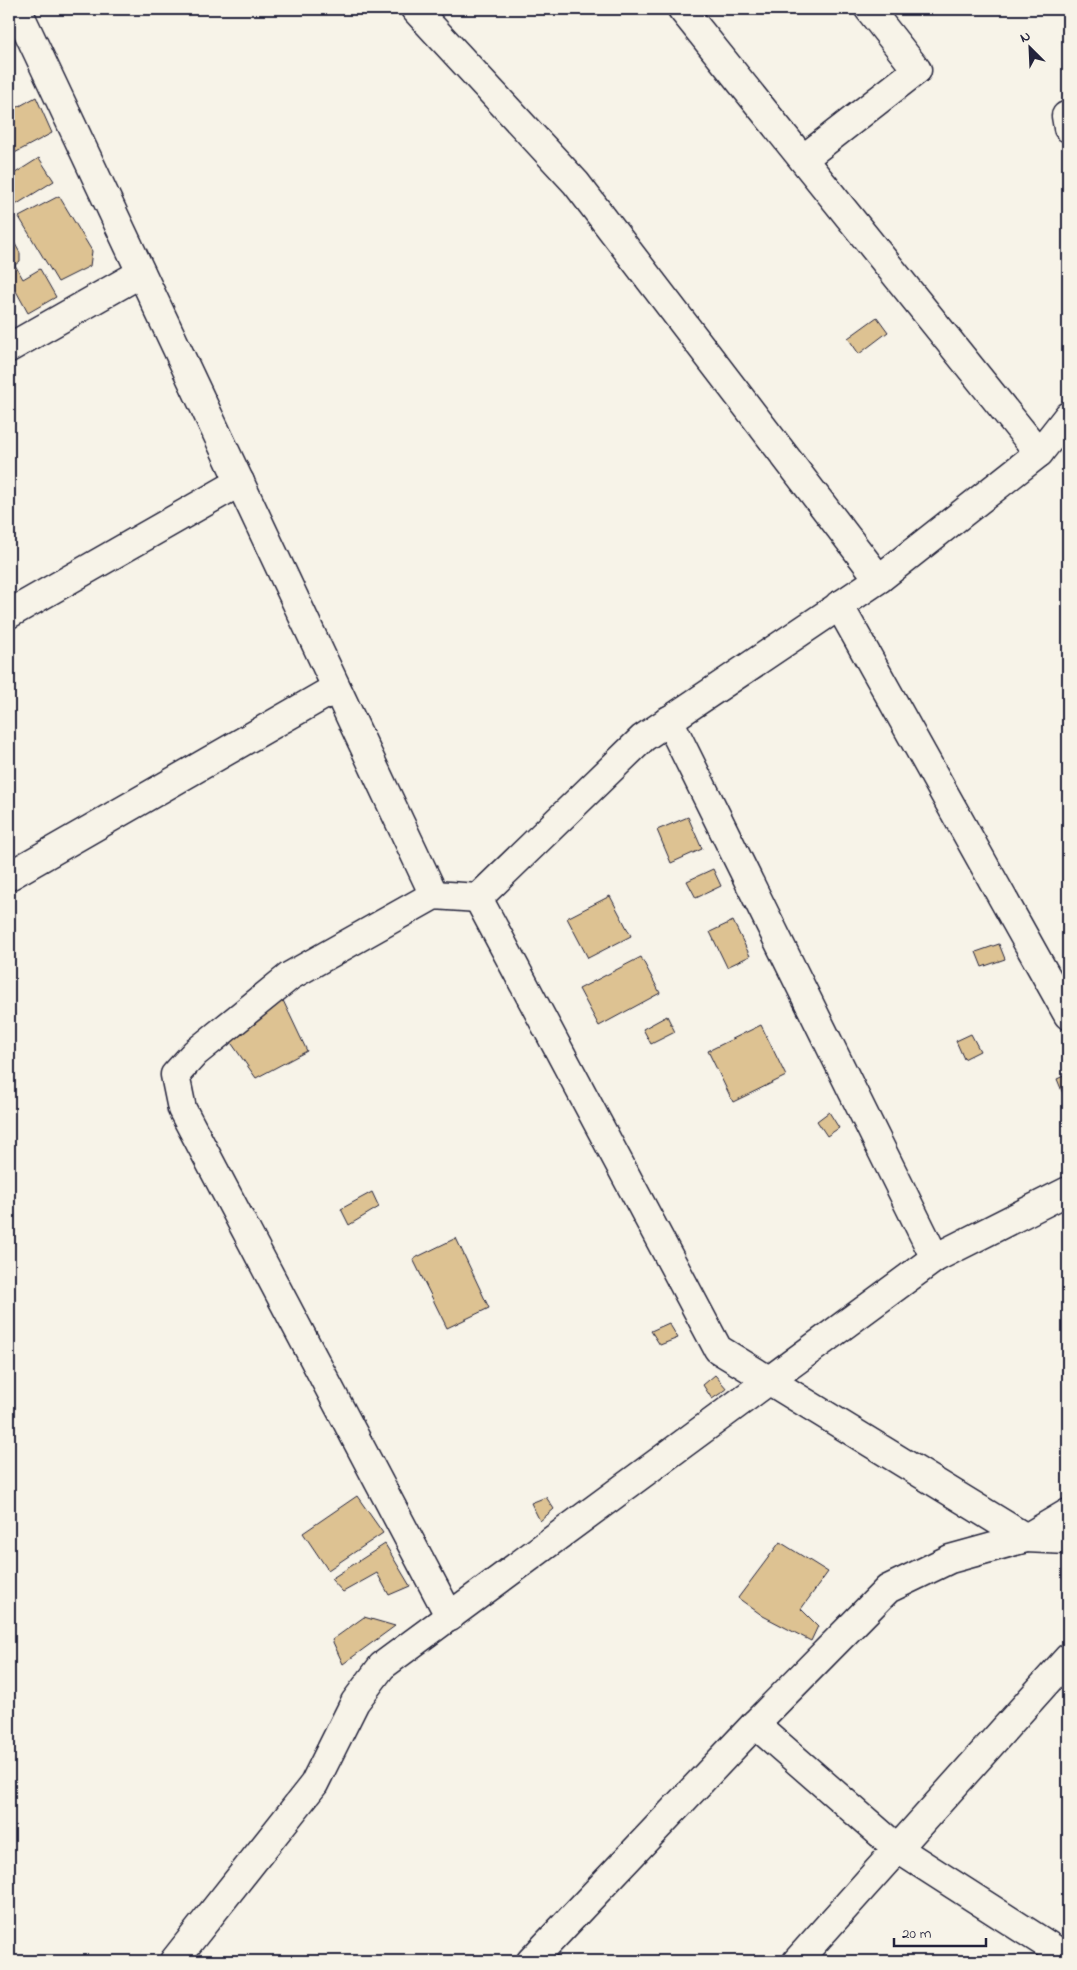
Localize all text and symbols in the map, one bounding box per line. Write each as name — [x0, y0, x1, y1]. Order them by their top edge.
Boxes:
north arrow — [1004, 22, 1054, 72]
text: N — [1017, 26, 1034, 49]
scale bar — [894, 1915, 987, 1947]
text: 20 m — [902, 1923, 932, 1945]

